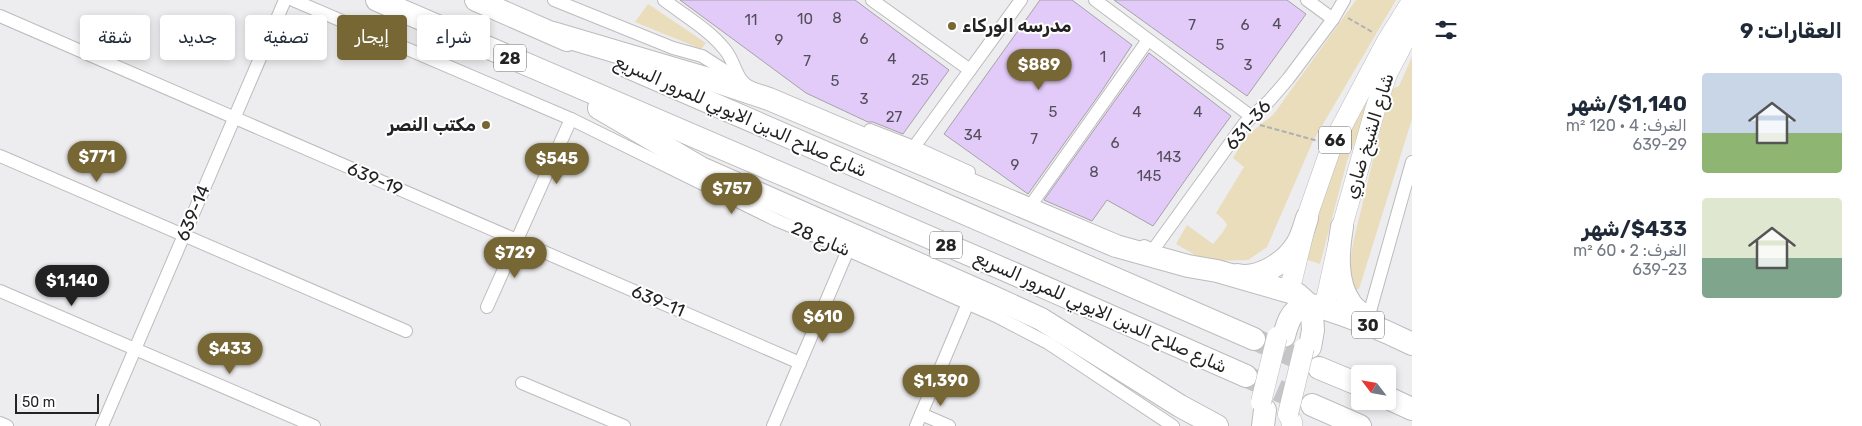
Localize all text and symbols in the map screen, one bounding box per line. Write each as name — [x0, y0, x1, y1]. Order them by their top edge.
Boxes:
house number: 8 — [832, 9, 842, 27]
house number: 10 — [797, 10, 813, 28]
house number: 11 — [745, 11, 757, 29]
chip: شقة — [80, 15, 150, 60]
chip: جديد — [160, 15, 235, 60]
chip: تصفية — [245, 15, 327, 60]
chip: إيجار — [337, 15, 407, 60]
chip: شراء — [417, 15, 490, 60]
place label: مدرسه الوركاء — [962, 15, 1072, 37]
house number: 4 — [1272, 15, 1282, 33]
house number: 7 — [1188, 16, 1196, 34]
house number: 6 — [1240, 16, 1250, 34]
icon: filters — [1432, 16, 1460, 44]
text: العقارات: 9 — [1740, 18, 1842, 43]
marker: مدرسه الوركاء — [946, 20, 958, 32]
house number: 6 — [859, 30, 869, 48]
house number: 9 — [775, 31, 784, 49]
house number: 5 — [1216, 36, 1225, 54]
road number: 28 — [494, 44, 526, 72]
pin: $889 — [1009, 48, 1069, 91]
house number: 1 — [1100, 48, 1106, 66]
street label: شارع صلاح الدين الايوبي للمرور السريع — [611, 50, 871, 184]
house number: 4 — [887, 50, 897, 68]
house number: 7 — [803, 52, 811, 70]
text: $889 — [1018, 55, 1060, 74]
house number: 3 — [1243, 56, 1253, 74]
house number: 25 — [911, 71, 929, 89]
street label: شارع الشيخ ضاري — [1339, 71, 1400, 202]
house number: 5 — [831, 72, 840, 90]
house number: 3 — [859, 90, 869, 108]
text: $1,140/شهر — [1569, 91, 1687, 116]
icon: home — [1742, 93, 1802, 153]
street label: 631-36 — [1220, 95, 1276, 155]
house number: 5 — [1049, 103, 1058, 121]
house number: 4 — [1132, 103, 1142, 121]
house number: 4 — [1193, 103, 1203, 121]
house number: 27 — [886, 108, 903, 126]
place label: مكتب النصر — [387, 114, 476, 136]
text: الغرف: 4 · 120 m² — [1566, 116, 1687, 135]
marker: مكتب النصر — [480, 119, 492, 131]
house number: 34 — [964, 126, 982, 144]
road number: 66 — [1319, 126, 1351, 154]
house number: 7 — [1030, 130, 1038, 148]
house number: 6 — [1110, 134, 1120, 152]
text: 639-29 — [1632, 135, 1687, 154]
pin: $771 — [67, 140, 127, 183]
pin: $545 — [527, 142, 587, 185]
text: $771 — [79, 147, 115, 166]
house number: 143 — [1157, 148, 1181, 166]
text: $545 — [536, 149, 578, 168]
house number: 9 — [1011, 156, 1020, 174]
street label: 639-19 — [344, 157, 406, 201]
house number: 8 — [1089, 163, 1099, 181]
house number: 145 — [1137, 167, 1161, 185]
pin: $757 — [702, 172, 762, 215]
text: $757 — [712, 179, 752, 198]
street label: 639-14 — [171, 182, 215, 244]
text: $433/شهر — [1582, 216, 1687, 241]
street label: شارع 28 — [788, 217, 854, 262]
icon: home — [1742, 218, 1802, 278]
road number: 28 — [930, 232, 962, 258]
pin: $729 — [485, 236, 545, 279]
text: الغرف: 2 · 60 m² — [1573, 241, 1687, 260]
text: $729 — [495, 243, 535, 262]
street label: شارع صلاح الدين الايوبي للمرور السريع — [971, 246, 1231, 380]
text: 639-23 — [1632, 260, 1687, 279]
pin: $1,140 — [31, 264, 113, 307]
text: $1,140 — [46, 271, 98, 290]
street label: 639-11 — [628, 280, 688, 322]
pin: $610 — [793, 300, 853, 343]
text: $610 — [803, 307, 843, 326]
road number: 30 — [1352, 312, 1384, 338]
pin: $433 — [200, 332, 260, 375]
text: $433 — [209, 339, 251, 358]
pin: $1,390 — [900, 364, 982, 407]
north arrow — [1351, 365, 1396, 410]
map controls — [1351, 365, 1396, 410]
text: $1,390 — [914, 371, 968, 390]
scale bar — [15, 391, 99, 414]
text: 50 m — [22, 394, 55, 411]

